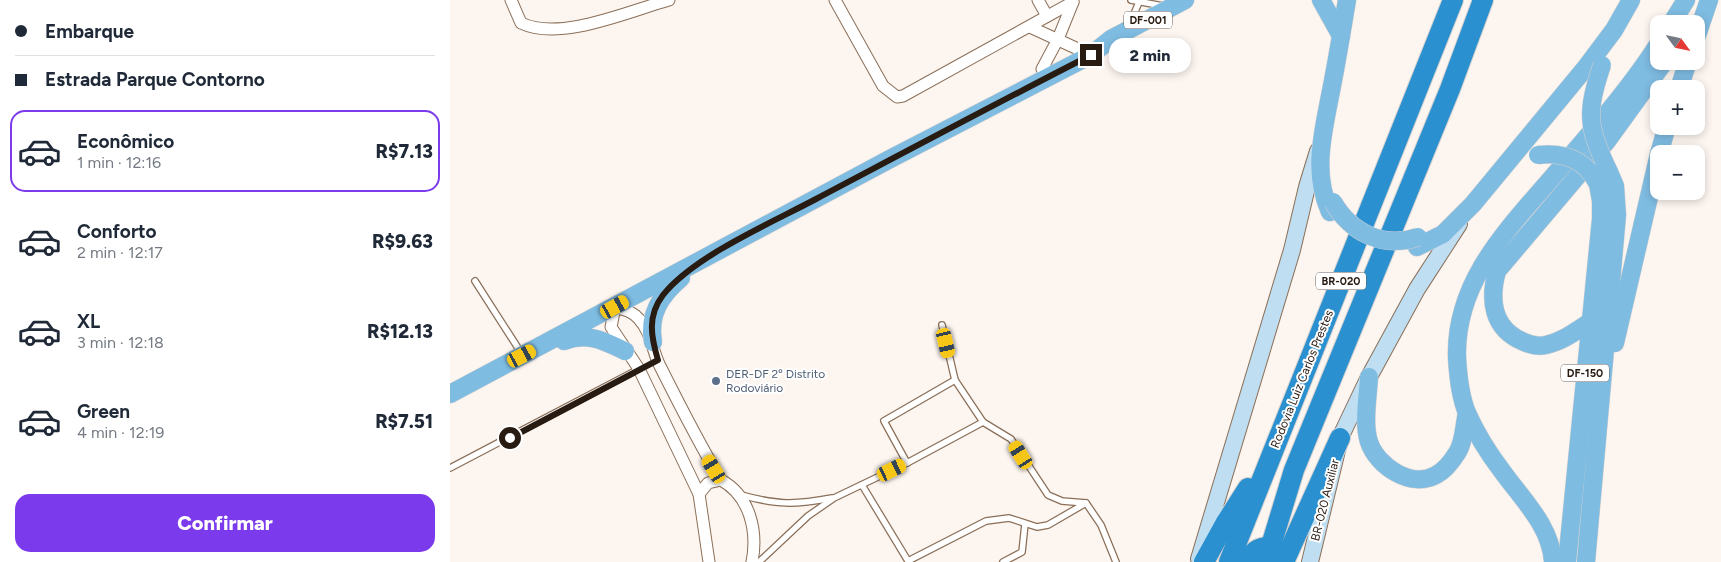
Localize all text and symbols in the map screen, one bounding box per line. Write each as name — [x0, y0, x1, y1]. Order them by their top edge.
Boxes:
road number: DF-001 — [1124, 12, 1172, 28]
north arrow — [1650, 15, 1705, 70]
map controls — [1650, 15, 1705, 200]
text: Embarque — [45, 20, 134, 43]
callout: 2 min — [1108, 38, 1191, 72]
route end — [1080, 44, 1102, 66]
text: 2 min — [1130, 46, 1170, 65]
text: Estrada Parque Contorno — [45, 68, 265, 91]
button: + — [1650, 80, 1705, 135]
icon: car — [17, 129, 62, 174]
text: Econômico — [77, 130, 174, 153]
text: R$7.13 — [376, 140, 433, 163]
button: − — [1650, 145, 1705, 200]
text: 1 min · 12:16 — [77, 153, 161, 172]
icon: car — [17, 219, 62, 264]
text: Conforto — [77, 220, 157, 243]
text: R$9.63 — [372, 230, 433, 253]
text: 2 min · 12:17 — [77, 243, 163, 262]
road number: BR-020 — [1316, 272, 1366, 290]
car — [598, 293, 631, 321]
street label: Rodovia Luiz Carlos Prestes — [1268, 308, 1336, 450]
icon: car — [17, 309, 62, 354]
text: XL — [77, 310, 100, 333]
text: R$12.13 — [367, 320, 433, 343]
car — [935, 327, 956, 359]
text: 3 min · 12:18 — [77, 333, 164, 352]
car — [505, 342, 538, 370]
road number: DF-150 — [1561, 364, 1609, 382]
place label: DER-DF 2º Distrito Rodoviário — [726, 367, 825, 395]
marker: DER-DF 2º Distrito Rodoviário — [710, 375, 722, 387]
icon: car — [17, 399, 62, 444]
text: Green — [77, 400, 130, 423]
text: R$7.51 — [375, 410, 433, 433]
text: 4 min · 12:19 — [77, 423, 164, 442]
route start — [499, 427, 521, 449]
car — [1006, 438, 1035, 472]
car — [699, 452, 728, 486]
car — [875, 457, 908, 483]
street label: BR-020 Auxiliar — [1308, 458, 1342, 542]
button: Confirmar — [15, 494, 435, 552]

